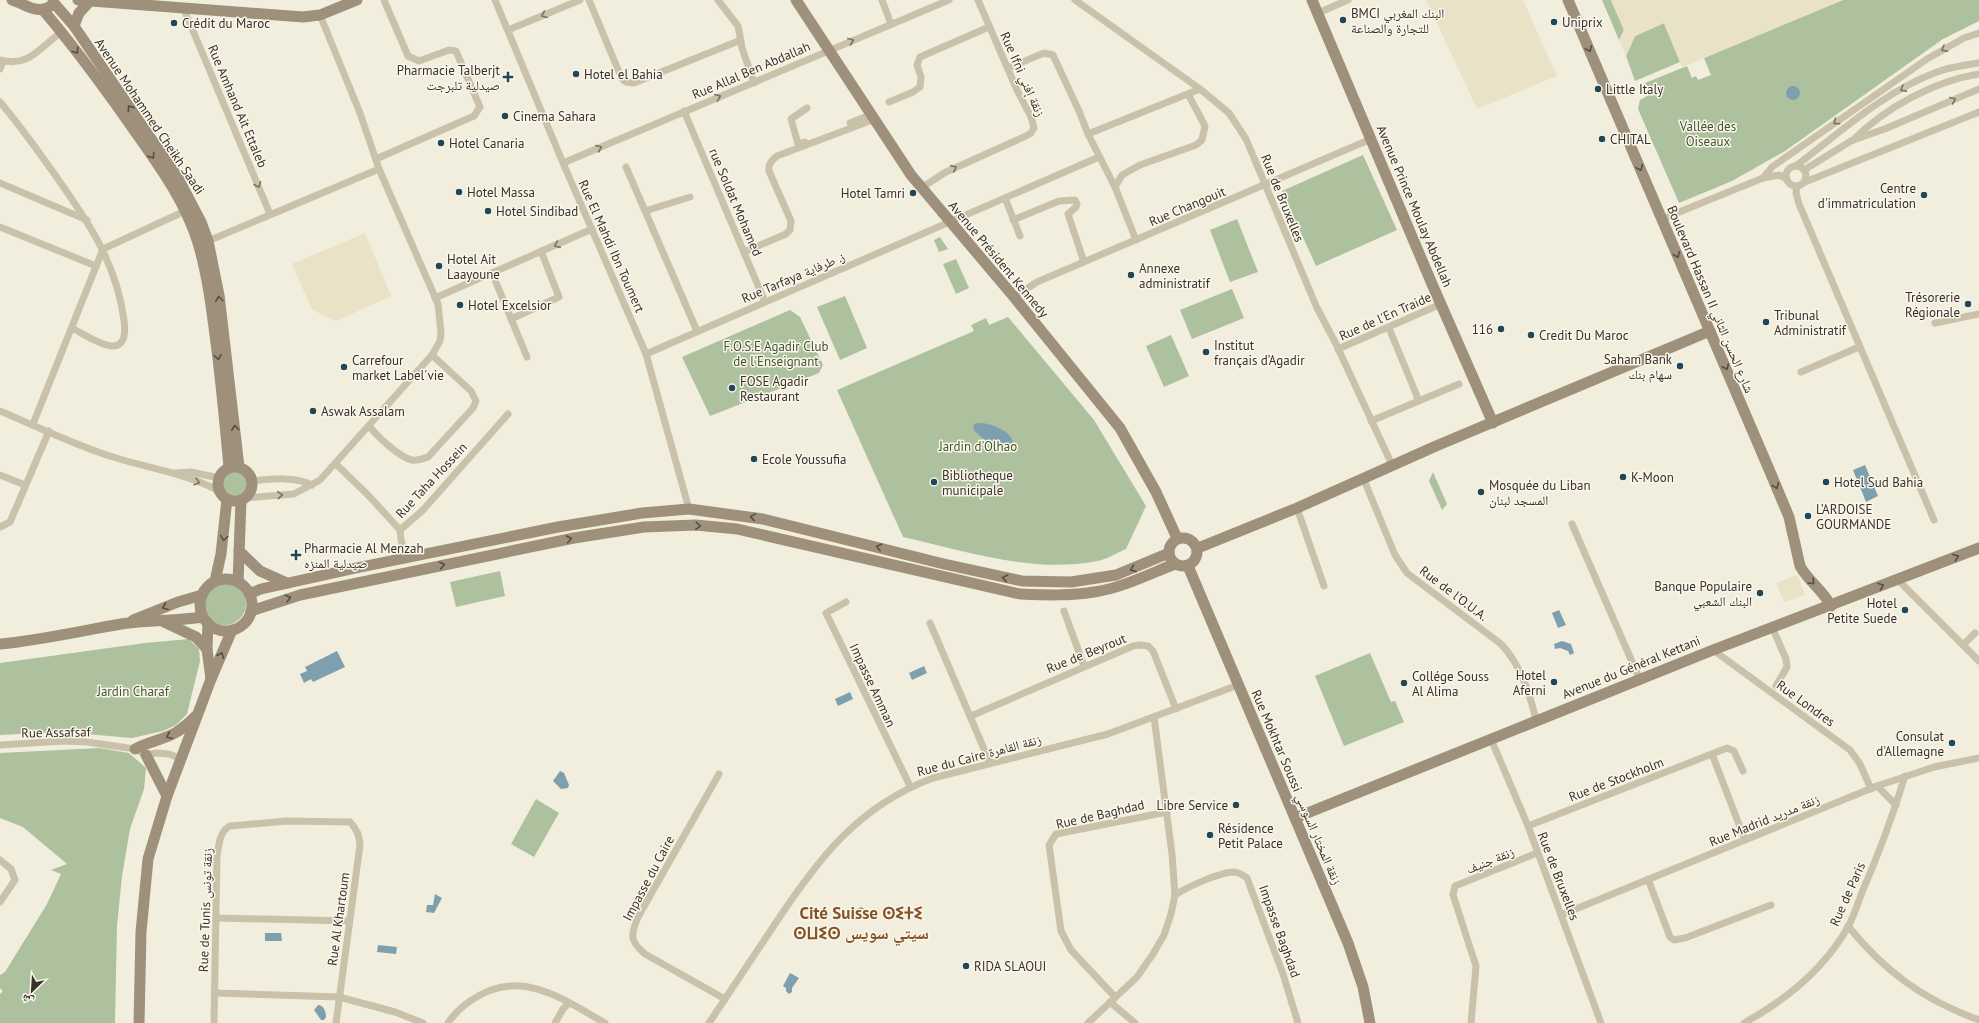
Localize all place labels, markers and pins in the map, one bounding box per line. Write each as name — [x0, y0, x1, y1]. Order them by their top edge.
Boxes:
place label: BMCI البنك المغربي للتجارة والصناعة — [1351, 5, 1444, 37]
place label: Uniprix — [1562, 14, 1603, 31]
place label: Crédit du Maroc — [182, 15, 270, 32]
marker: BMCI البنك المغربي للتجارة والصناعة — [1338, 15, 1348, 25]
marker: Uniprix — [1549, 17, 1559, 27]
marker: Crédit du Maroc — [169, 18, 179, 28]
place label: Pharmacie Talberjt صيدلية تلبرجت — [397, 62, 501, 94]
place label: Hotel el Bahia — [584, 66, 663, 83]
marker: Hotel el Bahia — [571, 69, 581, 79]
marker: Pharmacie Talberjt صيدلية تلبرجت — [503, 72, 513, 82]
place label: Little Italy — [1606, 81, 1663, 98]
marker: Little Italy — [1593, 84, 1603, 94]
place label: Cinema Sahara — [513, 108, 596, 125]
marker: Cinema Sahara — [500, 111, 510, 121]
place label: CHITAL — [1610, 131, 1651, 148]
marker: CHITAL — [1597, 134, 1607, 144]
place label: Hotel Canaria — [449, 135, 524, 152]
marker: Hotel Canaria — [436, 138, 446, 148]
place label: Centre d'immatriculation — [1818, 180, 1916, 212]
place label: Hotel Massa — [467, 184, 535, 201]
place label: Hotel Tamri — [841, 185, 905, 202]
marker: Hotel Massa — [454, 187, 464, 197]
marker: Hotel Tamri — [908, 188, 918, 198]
marker: Centre d'immatriculation — [1919, 190, 1929, 200]
place label: Hotel Sindibad — [496, 203, 578, 220]
marker: Hotel Sindibad — [483, 206, 493, 216]
place label: Hotel Ait Laayoune — [447, 251, 500, 283]
place label: Annexe administratif — [1139, 260, 1211, 292]
marker: Hotel Ait Laayoune — [434, 261, 444, 271]
marker: Annexe administratif — [1126, 270, 1136, 280]
place label: Trésorerie Régionale — [1905, 289, 1960, 321]
place label: Hotel Excelsior — [468, 297, 552, 314]
marker: Trésorerie Régionale — [1963, 299, 1973, 309]
marker: Hotel Excelsior — [455, 300, 465, 310]
place label: Tribunal Administratif — [1774, 307, 1847, 339]
marker: Tribunal Administratif — [1761, 317, 1771, 327]
place label: 116 — [1472, 321, 1493, 338]
marker: 116 — [1496, 324, 1506, 334]
place label: Credit Du Maroc — [1539, 327, 1629, 344]
marker: Credit Du Maroc — [1526, 330, 1536, 340]
place label: Institut français d’Agadir — [1214, 337, 1305, 369]
marker: Institut français d’Agadir — [1201, 347, 1211, 357]
place label: Saham Bank سهام بنك — [1604, 351, 1673, 383]
place label: Carrefour market Label'vie — [352, 352, 444, 384]
marker: Saham Bank سهام بنك — [1675, 361, 1685, 371]
marker: Carrefour market Label'vie — [339, 362, 349, 372]
place label: FOSE Agadir Restaurant — [740, 373, 809, 405]
marker: FOSE Agadir Restaurant — [727, 383, 737, 393]
place label: Aswak Assalam — [321, 403, 405, 420]
marker: Aswak Assalam — [308, 406, 318, 416]
place label: Ecole Youssufia — [762, 451, 847, 468]
marker: Ecole Youssufia — [749, 454, 759, 464]
place label: Bibliotheque municipale — [942, 467, 1013, 499]
place label: K-Moon — [1631, 469, 1674, 486]
marker: K-Moon — [1618, 472, 1628, 482]
place label: Hotel Sud Bahia — [1834, 474, 1923, 491]
marker: Bibliotheque municipale — [929, 477, 939, 487]
place label: Mosquée du Liban المسجد لبنان — [1489, 477, 1591, 509]
marker: Hotel Sud Bahia — [1821, 477, 1831, 487]
marker: Mosquée du Liban المسجد لبنان — [1476, 487, 1486, 497]
place label: L’ARDOISE GOURMANDE — [1816, 501, 1891, 533]
marker: L’ARDOISE GOURMANDE — [1803, 511, 1813, 521]
place label: Pharmacie Al Menzah صيدلية المنزه — [304, 540, 424, 572]
marker: Pharmacie Al Menzah صيدلية المنزه — [291, 550, 301, 560]
place label: Banque Populaire البنك الشعبي — [1654, 578, 1752, 612]
marker: Banque Populaire البنك الشعبي — [1755, 588, 1765, 598]
place label: Hotel Petite Suede — [1827, 595, 1897, 627]
marker: Hotel Petite Suede — [1900, 605, 1910, 615]
place label: Hotel Aferni — [1513, 667, 1546, 699]
place label: Collége Souss Al Alima — [1412, 668, 1489, 700]
marker: Hotel Aferni — [1549, 677, 1559, 687]
marker: Collége Souss Al Alima — [1399, 678, 1409, 688]
place label: Consulat d'Allemagne — [1876, 728, 1945, 760]
marker: Consulat d'Allemagne — [1947, 738, 1957, 748]
place label: Libre Service — [1156, 797, 1228, 814]
marker: Libre Service — [1231, 800, 1241, 810]
place label: Résidence Petit Palace — [1218, 820, 1283, 852]
marker: Résidence Petit Palace — [1205, 830, 1215, 840]
place label: RIDA SLAOUI — [974, 958, 1046, 975]
marker: RIDA SLAOUI — [961, 961, 971, 971]

